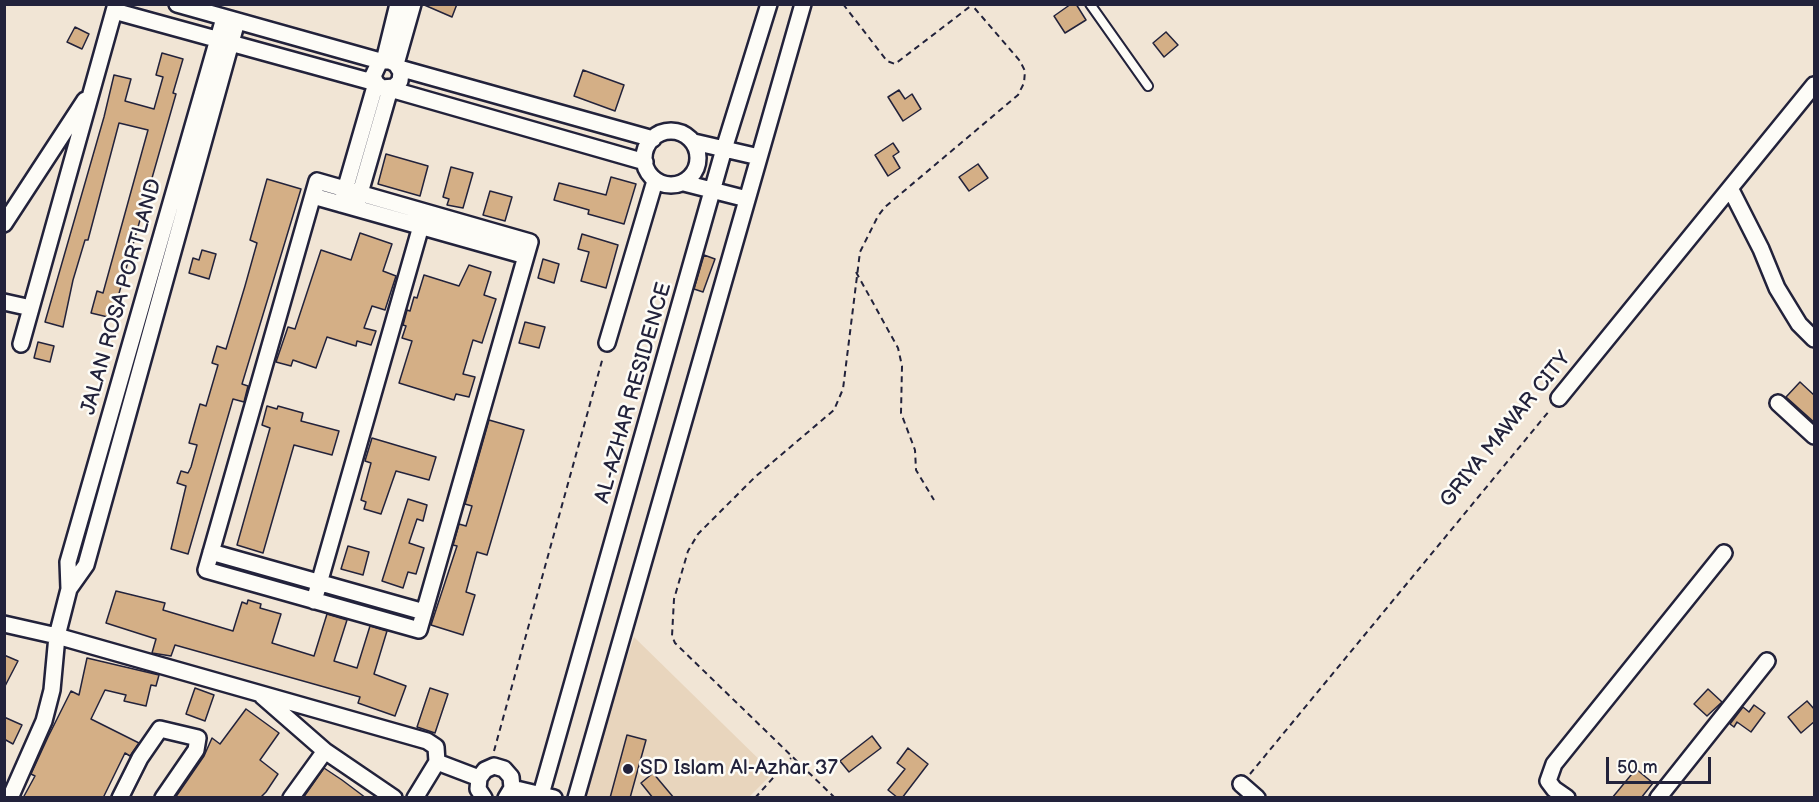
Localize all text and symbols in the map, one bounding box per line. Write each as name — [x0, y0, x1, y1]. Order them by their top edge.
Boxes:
street label: JALAN ROSA PORTLAND — [76, 176, 168, 418]
street label: AL-AZHAR RESIDENCE — [590, 280, 678, 506]
street label: GRIYA MAWAR CITY — [1435, 347, 1577, 513]
scale bar — [1609, 745, 1714, 783]
place label: SD Islam Al-Azhar 37 — [640, 756, 838, 782]
text: 50 m — [1617, 757, 1658, 778]
marker: SD Islam Al-Azhar 37 — [621, 762, 635, 776]

